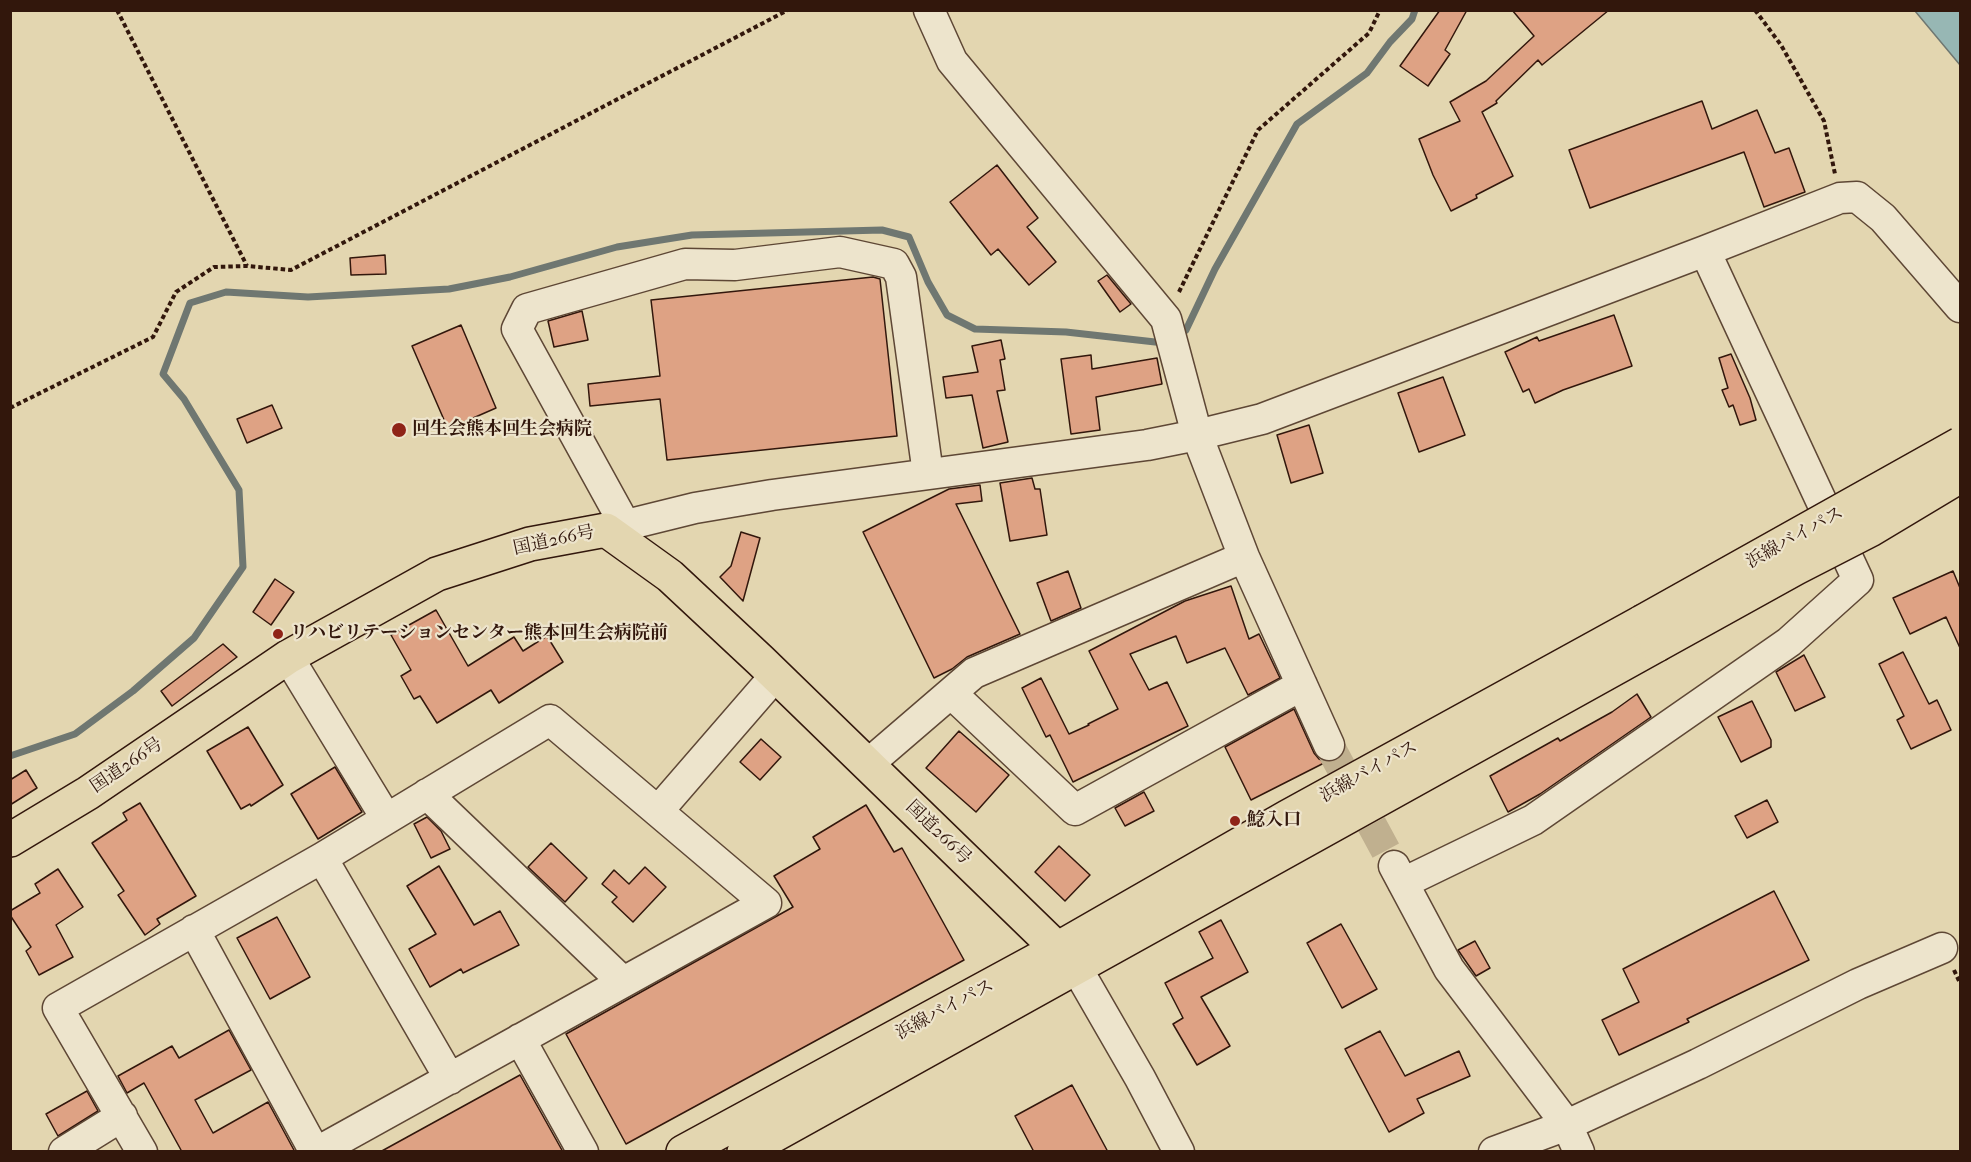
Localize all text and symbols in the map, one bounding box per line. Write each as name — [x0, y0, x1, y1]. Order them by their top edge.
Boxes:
place label: 回生会熊本回生会病院 — [412, 419, 592, 441]
marker: 回生会熊本回生会病院 — [390, 421, 408, 439]
street label: 浜線バイパス — [1743, 502, 1847, 574]
street label: 国道266号 — [511, 522, 597, 560]
place label: リハビリテーションセンター熊本回生会病院前 — [290, 623, 668, 645]
marker: リハビリテーションセンター熊本回生会病院前 — [271, 627, 285, 641]
street label: 国道266号 — [87, 734, 167, 798]
street label: 浜線バイパス — [1317, 736, 1421, 808]
street label: 国道266号 — [901, 796, 975, 870]
place label: 鯰入口 — [1247, 810, 1301, 832]
marker: 鯰入口 — [1228, 814, 1242, 828]
street label: 浜線バイパス — [892, 975, 998, 1045]

